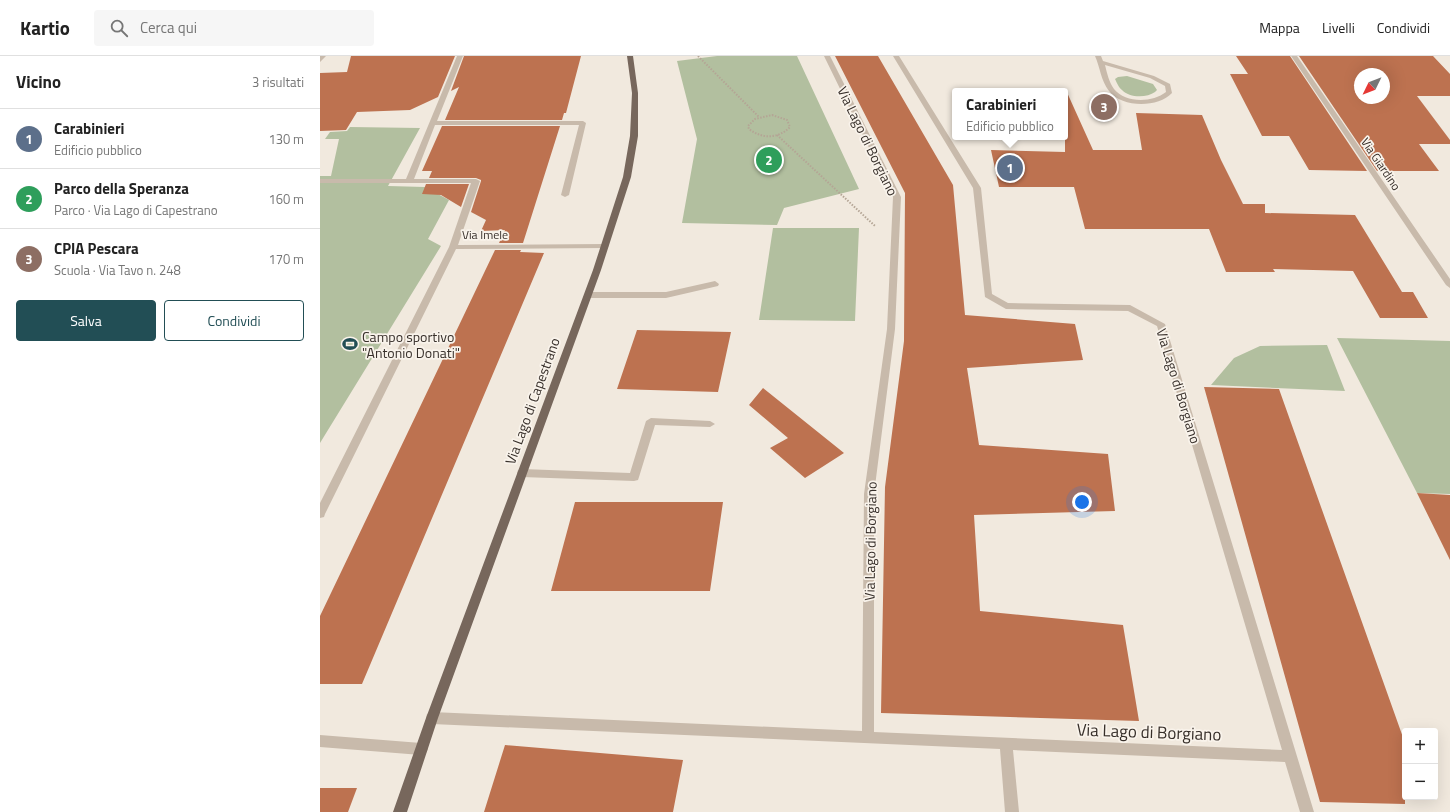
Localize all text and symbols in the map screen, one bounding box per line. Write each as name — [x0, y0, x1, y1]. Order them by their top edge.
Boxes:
search box — [94, 10, 374, 46]
text: Kartio — [20, 13, 70, 42]
text: Cerca qui — [140, 16, 197, 39]
icon: search — [108, 17, 130, 39]
text: Mappa — [1259, 17, 1300, 38]
text: Livelli — [1322, 17, 1355, 38]
text: Condividi — [1377, 17, 1430, 38]
north arrow — [1354, 68, 1390, 104]
text: Vicino — [16, 69, 61, 95]
text: 3 risultati — [252, 72, 304, 92]
street label: Via Lago di Borgiano — [832, 83, 904, 199]
popup — [952, 88, 1068, 140]
pin: 3 — [1091, 92, 1117, 122]
text: Carabinieri — [966, 93, 1036, 116]
text: Edificio pubblico — [966, 116, 1054, 136]
text: Carabinieri — [54, 117, 124, 140]
text: 1 — [25, 129, 33, 149]
text: 130 m — [268, 129, 304, 149]
street label: Via Giardino — [1356, 134, 1406, 194]
text: Edificio pubblico — [54, 140, 142, 160]
pin: 2 — [756, 145, 782, 175]
pin: 1 — [997, 153, 1023, 183]
text: Parco della Speranza — [54, 177, 189, 200]
text: 2 — [25, 189, 33, 209]
text: 160 m — [268, 189, 304, 209]
text: Parco · Via Lago di Capestrano — [54, 200, 218, 220]
street label: Via Imele — [462, 225, 508, 244]
text: CPIA Pescara — [54, 237, 139, 260]
text: 3 — [25, 249, 33, 269]
text: 170 m — [268, 249, 304, 269]
text: Scuola · Via Tavo n. 248 — [54, 260, 181, 280]
button: Salva — [16, 300, 156, 341]
button: Condividi — [164, 300, 304, 341]
place label: Campo sportivo "Antonio Donati" — [362, 326, 460, 363]
street label: Via Lago di Borgiano — [1152, 326, 1206, 446]
sports icon: Campo sportivo "Antonio Donati" — [341, 335, 359, 353]
street label: Via Lago di Capestrano — [499, 335, 565, 467]
street label: Via Lago di Borgiano — [858, 481, 882, 601]
your location — [1072, 492, 1092, 512]
street label: Via Lago di Borgiano — [1076, 716, 1222, 748]
map controls — [1402, 728, 1438, 800]
button: + — [1402, 728, 1438, 764]
button: − — [1402, 764, 1438, 800]

